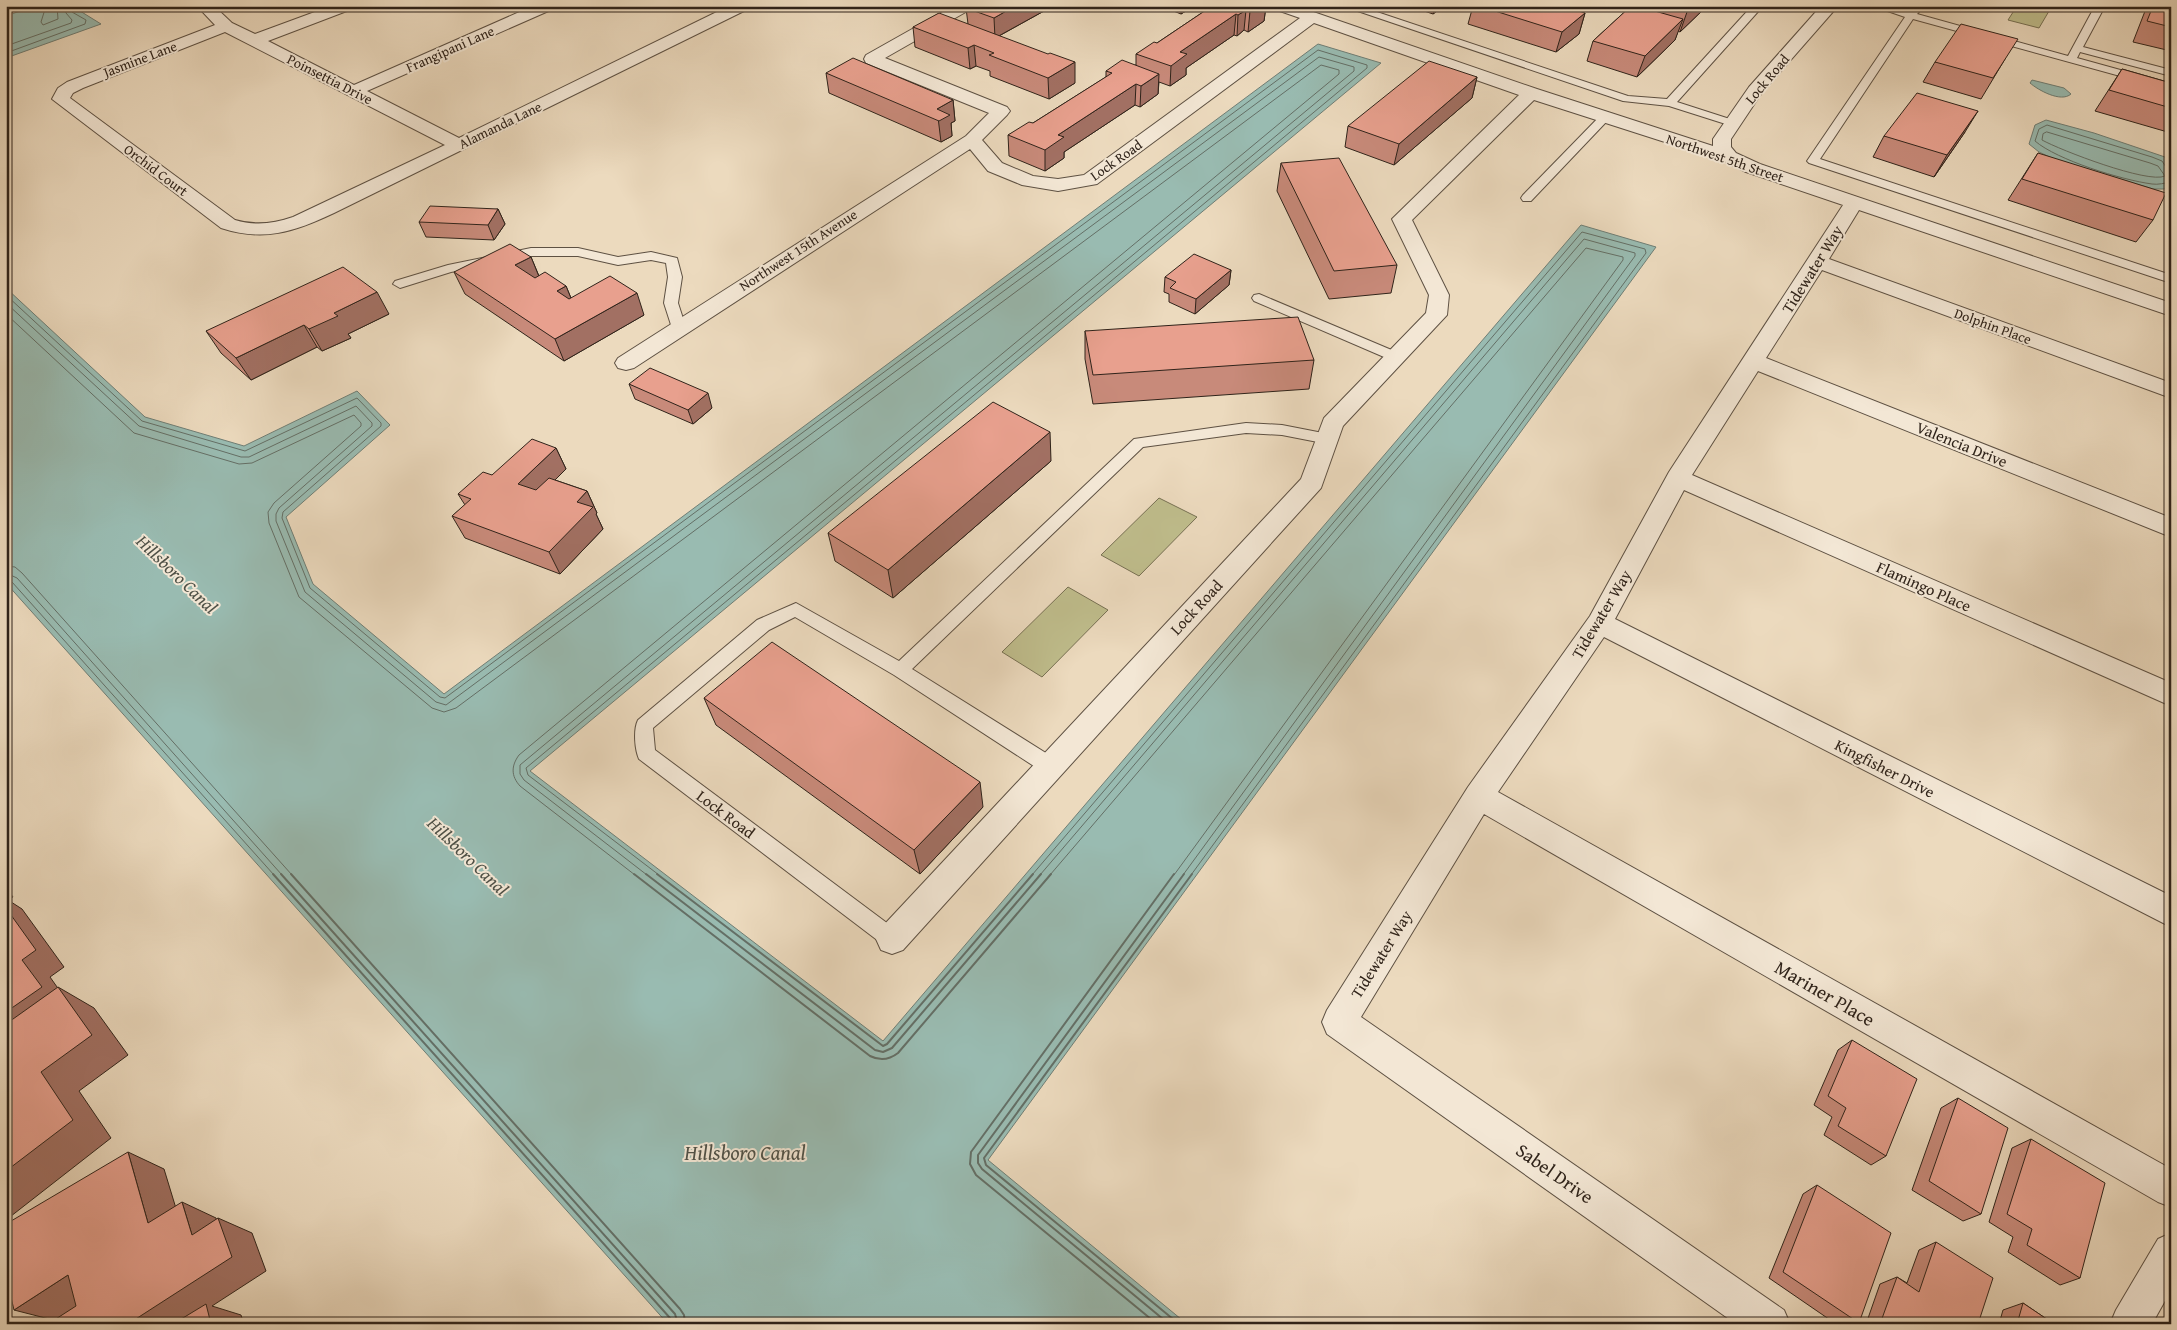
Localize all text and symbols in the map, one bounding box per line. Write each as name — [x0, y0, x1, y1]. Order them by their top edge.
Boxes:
street label: Frangipani Lane — [403, 20, 498, 77]
street label: Jasmine Lane — [98, 36, 180, 83]
street label: Poinsettia Drive — [284, 49, 377, 109]
street label: Lock Road — [1740, 49, 1794, 108]
street label: Alamanda Lane — [455, 96, 545, 154]
street label: Northwest 5th Street — [1664, 129, 1786, 187]
street label: Lock Road — [1086, 134, 1147, 185]
street label: Orchid Court — [120, 139, 192, 201]
street label: Northwest 15th Avenue — [735, 204, 861, 296]
street label: Tidewater Way — [1775, 220, 1849, 318]
street label: Dolphin Place — [1952, 303, 2035, 349]
street label: Valencia Drive — [1913, 415, 2011, 473]
water label: Hillsboro Canal — [129, 527, 224, 620]
street label: Flamingo Place — [1873, 554, 1975, 618]
street label: Tidewater Way — [1565, 565, 1637, 663]
street label: Lock Road — [1164, 574, 1228, 640]
street label: Kingfisher Drive — [1831, 732, 1939, 804]
street label: Lock Road — [692, 784, 761, 844]
water label: Hillsboro Canal — [420, 809, 515, 902]
street label: Tidewater Way — [1344, 905, 1418, 1003]
street label: Mariner Place — [1770, 953, 1880, 1033]
street label: Sabel Drive — [1510, 1136, 1600, 1210]
water label: Hillsboro Canal — [683, 1137, 806, 1168]

